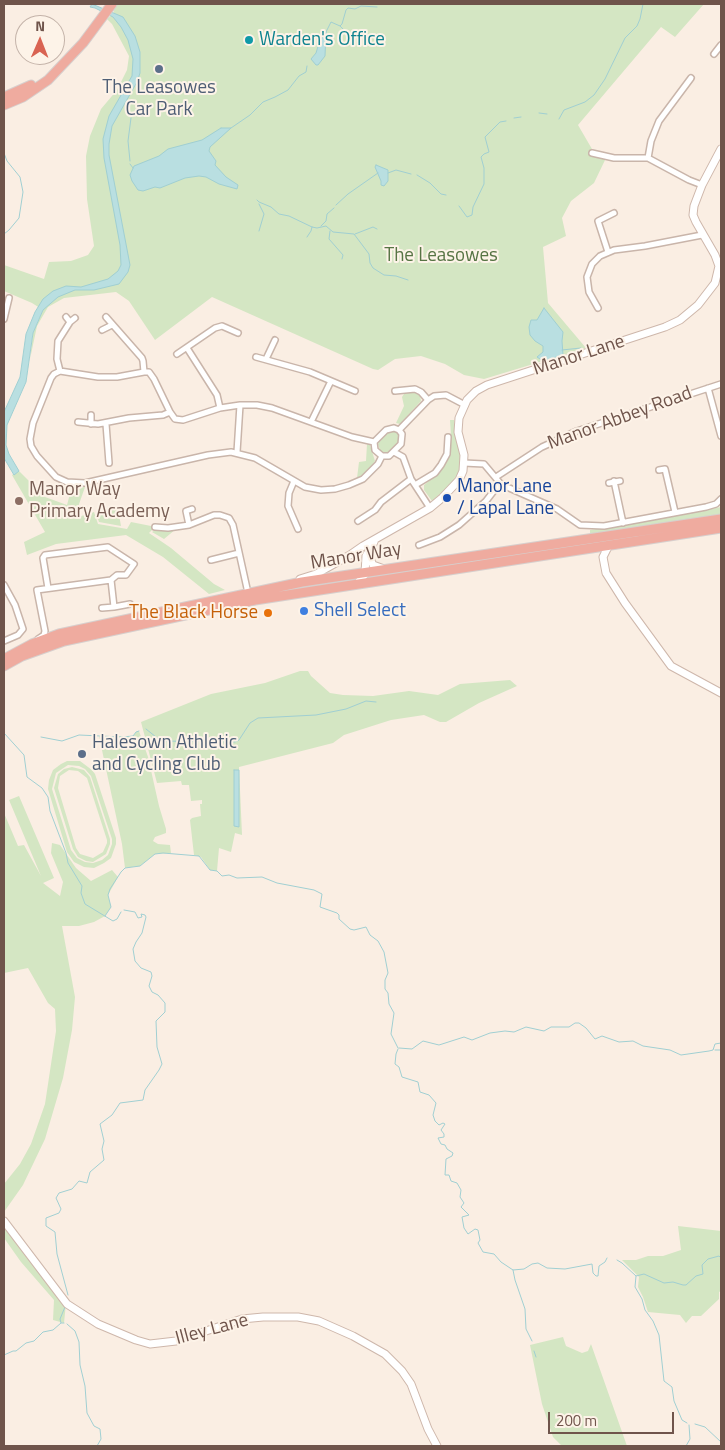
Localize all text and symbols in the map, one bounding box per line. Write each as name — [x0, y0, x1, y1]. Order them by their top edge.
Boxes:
north arrow — [15, 15, 65, 65]
text: N — [35, 15, 45, 36]
place label: Warden's Office — [259, 29, 385, 51]
marker: Warden's Office — [243, 34, 255, 46]
marker: The Leasowes Car Park — [153, 63, 165, 75]
place label: The Leasowes Car Park — [102, 77, 216, 121]
park label: The Leasowes — [384, 245, 498, 267]
street label: Manor Lane — [530, 330, 628, 382]
street label: Manor Abbey Road — [545, 382, 695, 456]
place label: Manor Lane / Lapal Lane — [457, 476, 554, 520]
place label: Manor Way Primary Academy — [29, 479, 170, 523]
marker: Manor Lane / Lapal Lane — [441, 492, 453, 504]
marker: Manor Way Primary Academy — [13, 495, 25, 507]
street label: Manor Way — [309, 539, 403, 575]
place label: Shell Select — [314, 600, 406, 622]
place label: The Black Horse — [129, 602, 258, 624]
marker: Shell Select — [298, 605, 310, 617]
marker: The Black Horse — [262, 607, 274, 619]
place label: Halesown Athletic and Cycling Club — [92, 732, 237, 776]
marker: Halesown Athletic and Cycling Club — [76, 748, 88, 760]
street label: Illey Lane — [173, 1309, 251, 1351]
scale bar — [550, 1402, 676, 1434]
text: 200 m — [556, 1409, 597, 1432]

